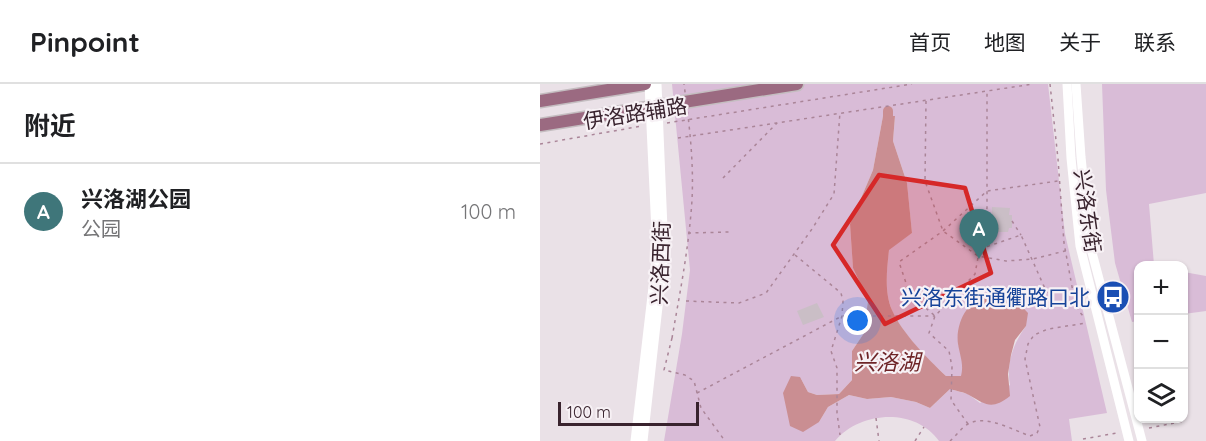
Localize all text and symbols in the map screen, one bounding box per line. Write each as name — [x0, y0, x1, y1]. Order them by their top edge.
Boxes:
text: Pinpoint — [30, 24, 140, 59]
text: 首页 — [909, 29, 951, 55]
text: 地图 — [984, 29, 1026, 55]
text: 关于 — [1059, 29, 1101, 55]
text: 联系 — [1134, 29, 1176, 55]
street label: 伊洛路辅路 — [581, 92, 689, 134]
text: 附近 — [24, 109, 76, 142]
street label: 兴洛东街 — [1069, 168, 1107, 254]
text: 兴洛湖公园 — [81, 185, 191, 213]
text: A — [37, 199, 50, 224]
text: 100 m — [461, 199, 516, 224]
pin: A — [960, 210, 998, 259]
text: 公园 — [81, 216, 121, 241]
street label: 兴洛西街 — [646, 221, 674, 305]
map controls — [1134, 261, 1188, 423]
button: + — [1134, 261, 1188, 315]
bus stop icon: 兴洛东街通衢路口北 — [1095, 279, 1131, 315]
place label: 兴洛东街通衢路口北 — [901, 284, 1090, 310]
your location — [843, 306, 872, 335]
button: − — [1134, 315, 1188, 369]
water label: 兴洛湖 — [854, 348, 923, 376]
button: layers — [1134, 369, 1188, 423]
scale bar — [558, 399, 699, 426]
text: 100 m — [567, 402, 611, 422]

